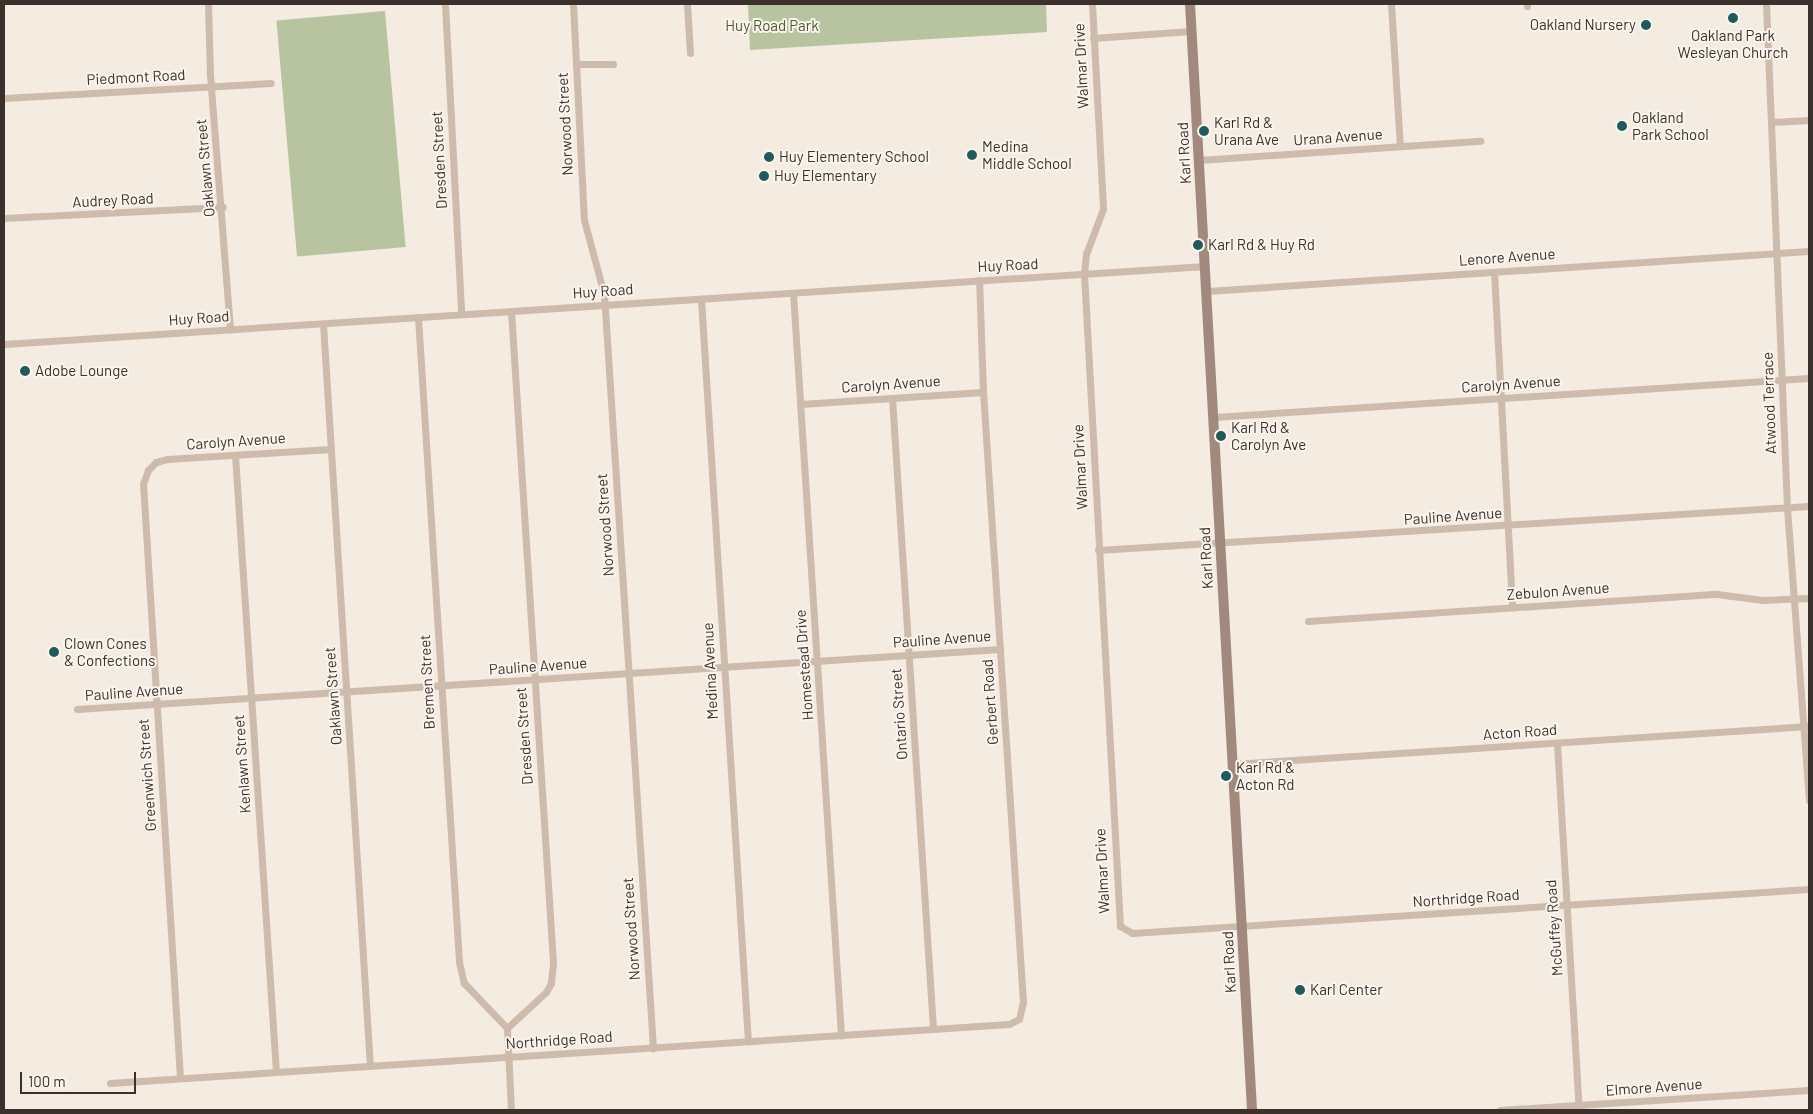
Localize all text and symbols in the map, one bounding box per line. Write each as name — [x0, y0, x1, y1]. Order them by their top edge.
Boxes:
marker: Oakland Park Wesleyan Church — [1727, 12, 1739, 24]
place label: Oakland Nursery — [1530, 16, 1636, 34]
park label: Huy Road Park — [725, 17, 819, 35]
marker: Oakland Nursery — [1640, 19, 1652, 31]
street label: Walmar Drive — [1070, 23, 1092, 109]
place label: Oakland Park Wesleyan Church — [1678, 26, 1788, 61]
street label: Piedmont Road — [86, 65, 186, 89]
street label: Norwood Street — [553, 72, 577, 176]
place label: Oakland Park School — [1632, 108, 1709, 143]
street label: Dresden Street — [427, 111, 451, 209]
place label: Karl Rd & Urana Ave — [1214, 113, 1279, 148]
street label: Oaklawn Street — [192, 118, 218, 218]
marker: Oakland Park School — [1616, 120, 1628, 132]
street label: Karl Road — [1173, 122, 1195, 184]
marker: Karl Rd & Urana Ave — [1198, 125, 1210, 137]
street label: Urana Avenue — [1293, 125, 1383, 149]
place label: Medina Middle School — [982, 137, 1072, 172]
place label: Huy Elementery School — [779, 148, 929, 166]
marker: Medina Middle School — [966, 149, 978, 161]
marker: Huy Elementery School — [763, 151, 775, 163]
place label: Huy Elementary — [774, 167, 877, 185]
marker: Huy Elementary — [758, 170, 770, 182]
street label: Audrey Road — [72, 189, 154, 211]
place label: Karl Rd & Huy Rd — [1208, 236, 1315, 254]
marker: Karl Rd & Huy Rd — [1192, 239, 1204, 251]
street label: Lenore Avenue — [1458, 245, 1556, 269]
street label: Huy Road — [977, 254, 1039, 276]
street label: Huy Road — [572, 280, 634, 302]
street label: Huy Road — [168, 307, 230, 329]
street label: Atwood Terrace — [1758, 352, 1780, 454]
place label: Adobe Lounge — [35, 362, 128, 380]
marker: Adobe Lounge — [19, 365, 31, 377]
street label: Carolyn Avenue — [841, 372, 941, 396]
street label: Carolyn Avenue — [1461, 372, 1561, 396]
place label: Karl Rd & Carolyn Ave — [1231, 418, 1306, 453]
street label: Walmar Drive — [1069, 424, 1091, 510]
street label: Carolyn Avenue — [186, 429, 286, 453]
marker: Karl Rd & Carolyn Ave — [1215, 430, 1227, 442]
street label: Norwood Street — [592, 473, 618, 577]
street label: Pauline Avenue — [1403, 504, 1503, 528]
street label: Karl Road — [1195, 527, 1217, 589]
street label: Zebulon Avenue — [1506, 578, 1610, 604]
street label: Homestead Drive — [791, 609, 817, 721]
street label: Medina Avenue — [698, 622, 722, 720]
street label: Pauline Avenue — [892, 627, 992, 651]
place label: Clown Cones & Confections — [64, 634, 155, 669]
street label: Bremen Street — [416, 634, 438, 730]
marker: Clown Cones & Confections — [48, 646, 60, 658]
street label: Oaklawn Street — [321, 646, 345, 746]
street label: Pauline Avenue — [488, 654, 588, 678]
street label: Gerbert Road — [978, 658, 1002, 746]
street label: Ontario Street — [887, 668, 911, 760]
street label: Pauline Avenue — [84, 680, 184, 704]
street label: Dresden Street — [512, 687, 536, 785]
street label: Kenlawn Street — [230, 714, 254, 814]
street label: Greenwich Street — [134, 718, 160, 832]
street label: Acton Road — [1482, 720, 1558, 744]
place label: Karl Rd & Acton Rd — [1236, 758, 1295, 793]
marker: Karl Rd & Acton Rd — [1220, 770, 1232, 782]
street label: Walmar Drive — [1091, 828, 1113, 914]
street label: Norwood Street — [618, 877, 644, 981]
street label: McGuffey Road — [1542, 879, 1566, 977]
street label: Northridge Road — [1412, 885, 1520, 911]
street label: Karl Road — [1218, 931, 1240, 993]
place label: Karl Center — [1310, 981, 1383, 999]
marker: Karl Center — [1294, 984, 1306, 996]
street label: Northridge Road — [505, 1027, 613, 1053]
scale bar — [22, 1062, 139, 1094]
text: 100 m — [28, 1072, 66, 1090]
street label: Elmore Avenue — [1605, 1075, 1703, 1099]

